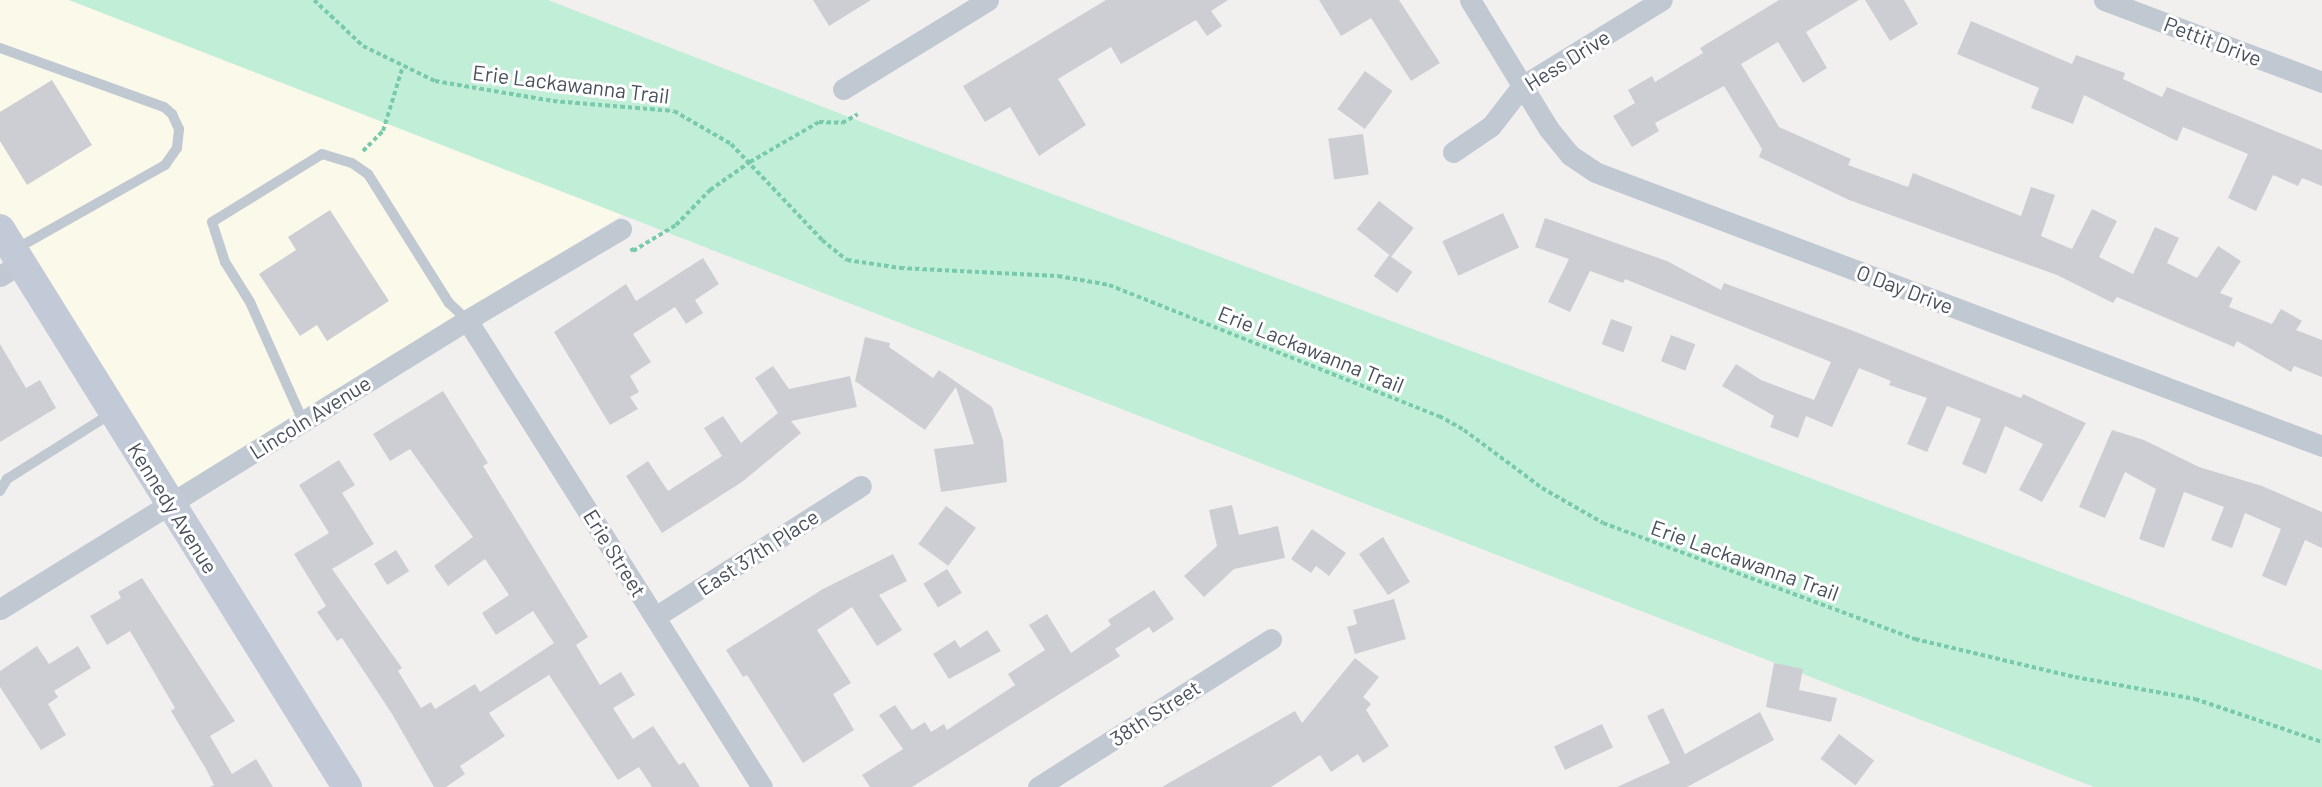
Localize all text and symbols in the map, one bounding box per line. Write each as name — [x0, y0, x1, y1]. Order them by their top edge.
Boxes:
street label: Pettit Drive — [2161, 11, 2265, 71]
street label: Hess Drive — [1520, 24, 1614, 96]
street label: Erie Lackawanna Trail — [471, 59, 671, 109]
street label: O Day Drive — [1853, 259, 1957, 319]
street label: Erie Lackawanna Trail — [1214, 300, 1408, 398]
street label: Lincoln Avenue — [245, 370, 375, 464]
street label: Kennedy Avenue — [123, 438, 223, 578]
street label: East 37th Place — [693, 503, 823, 601]
street label: Erie Street — [578, 505, 652, 601]
street label: Erie Lackawanna Trail — [1648, 514, 1842, 606]
street label: 38th Street — [1105, 675, 1205, 751]

